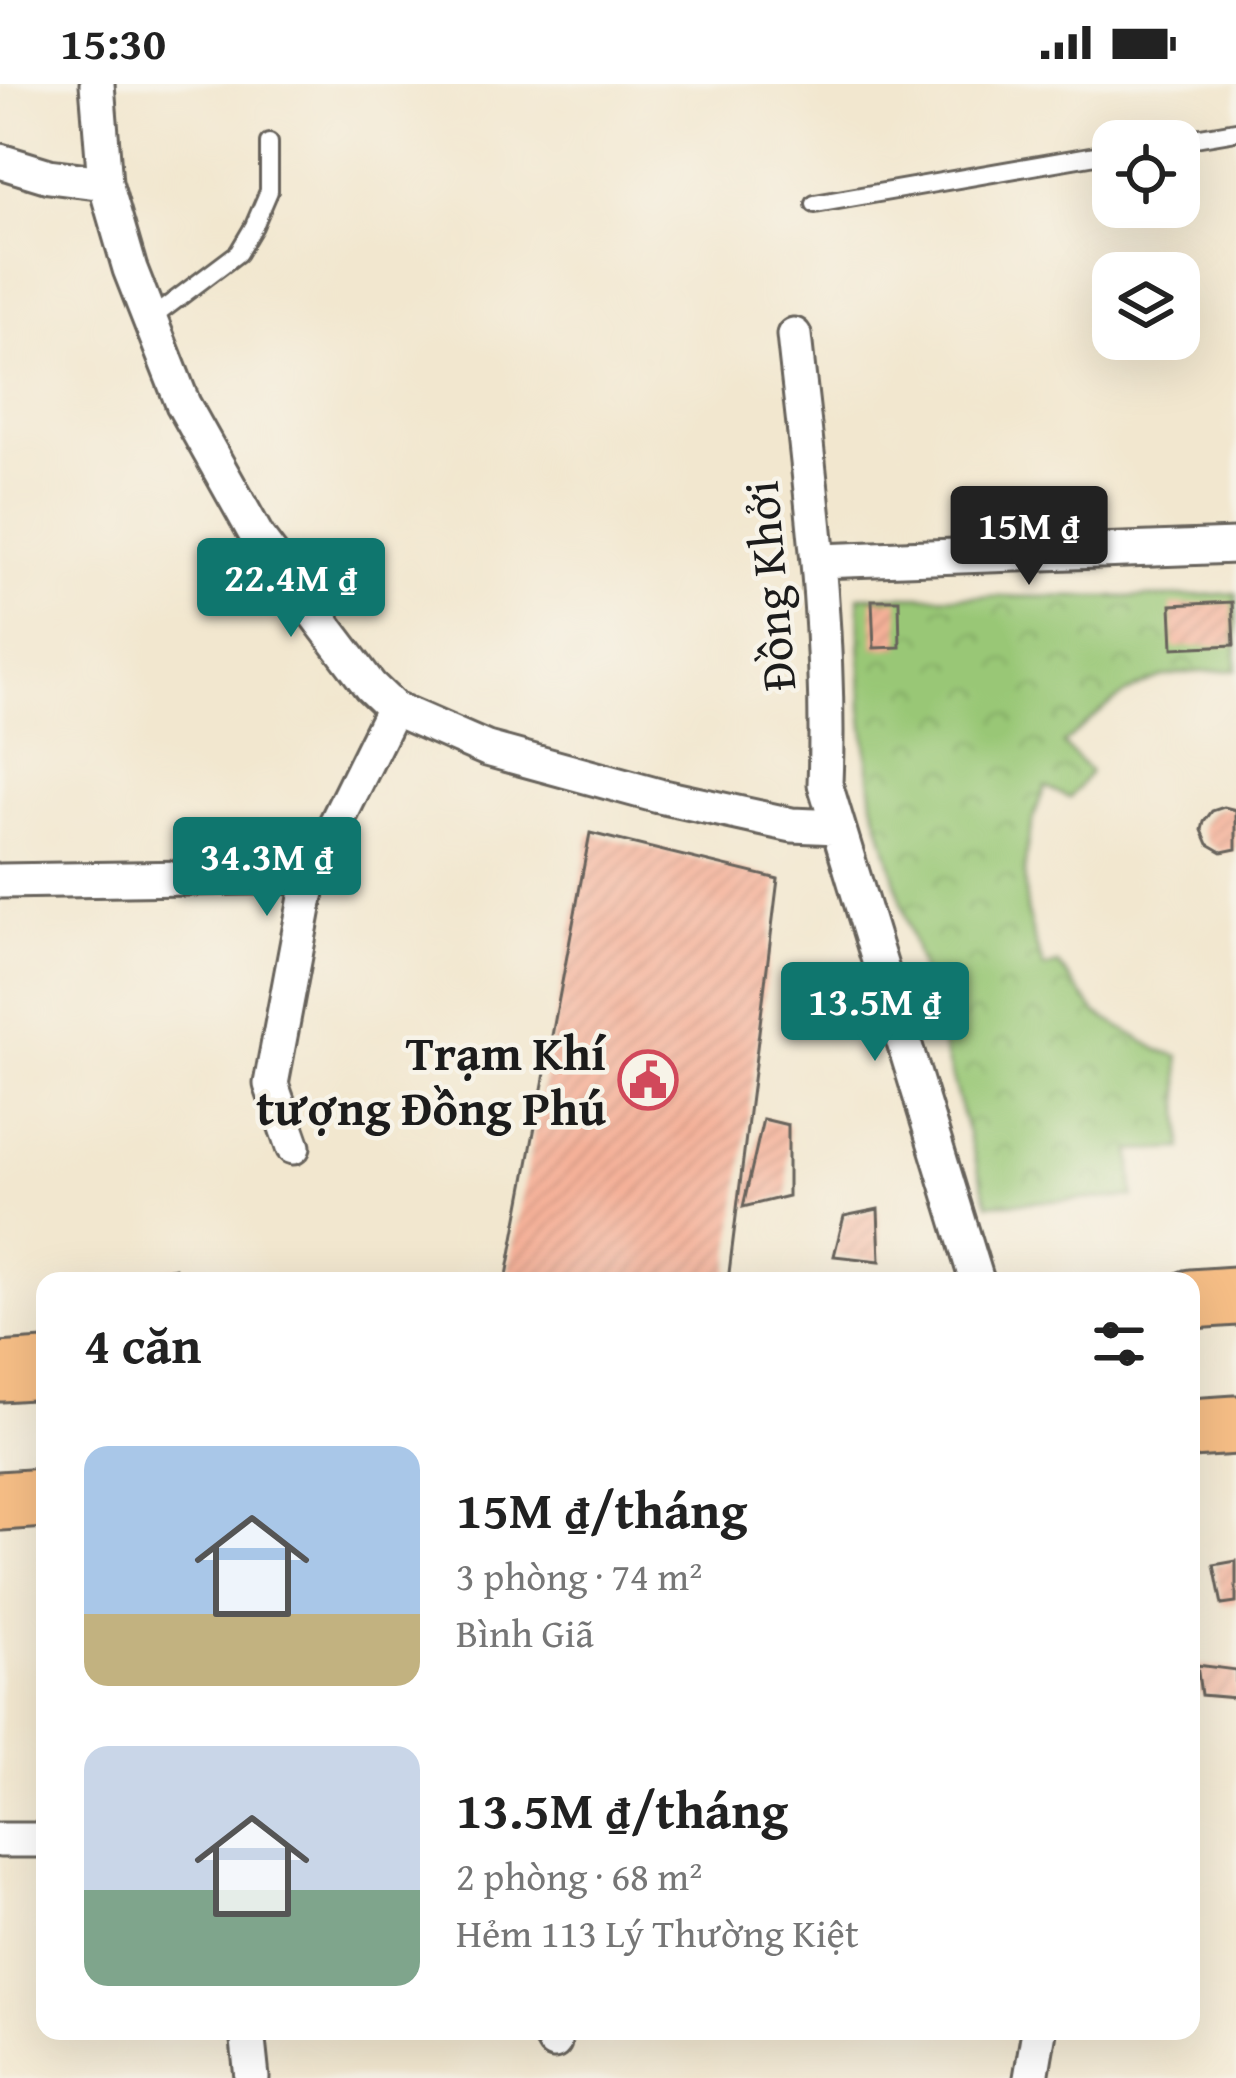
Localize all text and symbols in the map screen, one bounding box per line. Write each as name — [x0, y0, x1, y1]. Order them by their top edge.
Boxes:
text: 15:30 — [60, 10, 166, 75]
map controls — [1092, 120, 1200, 360]
button: locate — [1092, 120, 1200, 228]
button: layers — [1092, 252, 1200, 360]
street label: Đồng Khởi — [724, 478, 814, 694]
pin: 15M ₫ — [945, 486, 1113, 588]
text: 15M ₫ — [978, 496, 1080, 553]
pin: 22.4M ₫ — [180, 538, 402, 640]
text: 22.4M ₫ — [224, 548, 358, 605]
pin: 34.3M ₫ — [156, 817, 378, 919]
text: 34.3M ₫ — [200, 827, 334, 884]
pin: 13.5M ₫ — [764, 962, 986, 1064]
text: 13.5M ₫ — [808, 972, 942, 1029]
place label: Trạm Khí tượng Đồng Phú — [256, 1017, 607, 1143]
public building icon: Trạm Khí tượng Đồng Phú — [617, 1049, 679, 1111]
text: 4 căn — [84, 1307, 201, 1382]
icon: filters — [1086, 1311, 1152, 1377]
text: 15M ₫/tháng — [456, 1472, 747, 1547]
icon: home — [180, 1494, 324, 1638]
text: 3 phòng · 74 m² — [456, 1547, 702, 1604]
text: Bình Giã — [456, 1604, 594, 1661]
text: 13.5M ₫/tháng — [456, 1772, 788, 1847]
icon: home — [180, 1794, 324, 1938]
text: 2 phòng · 68 m² — [456, 1847, 702, 1904]
text: Hẻm 113 Lý Thường Kiệt — [456, 1904, 859, 1961]

